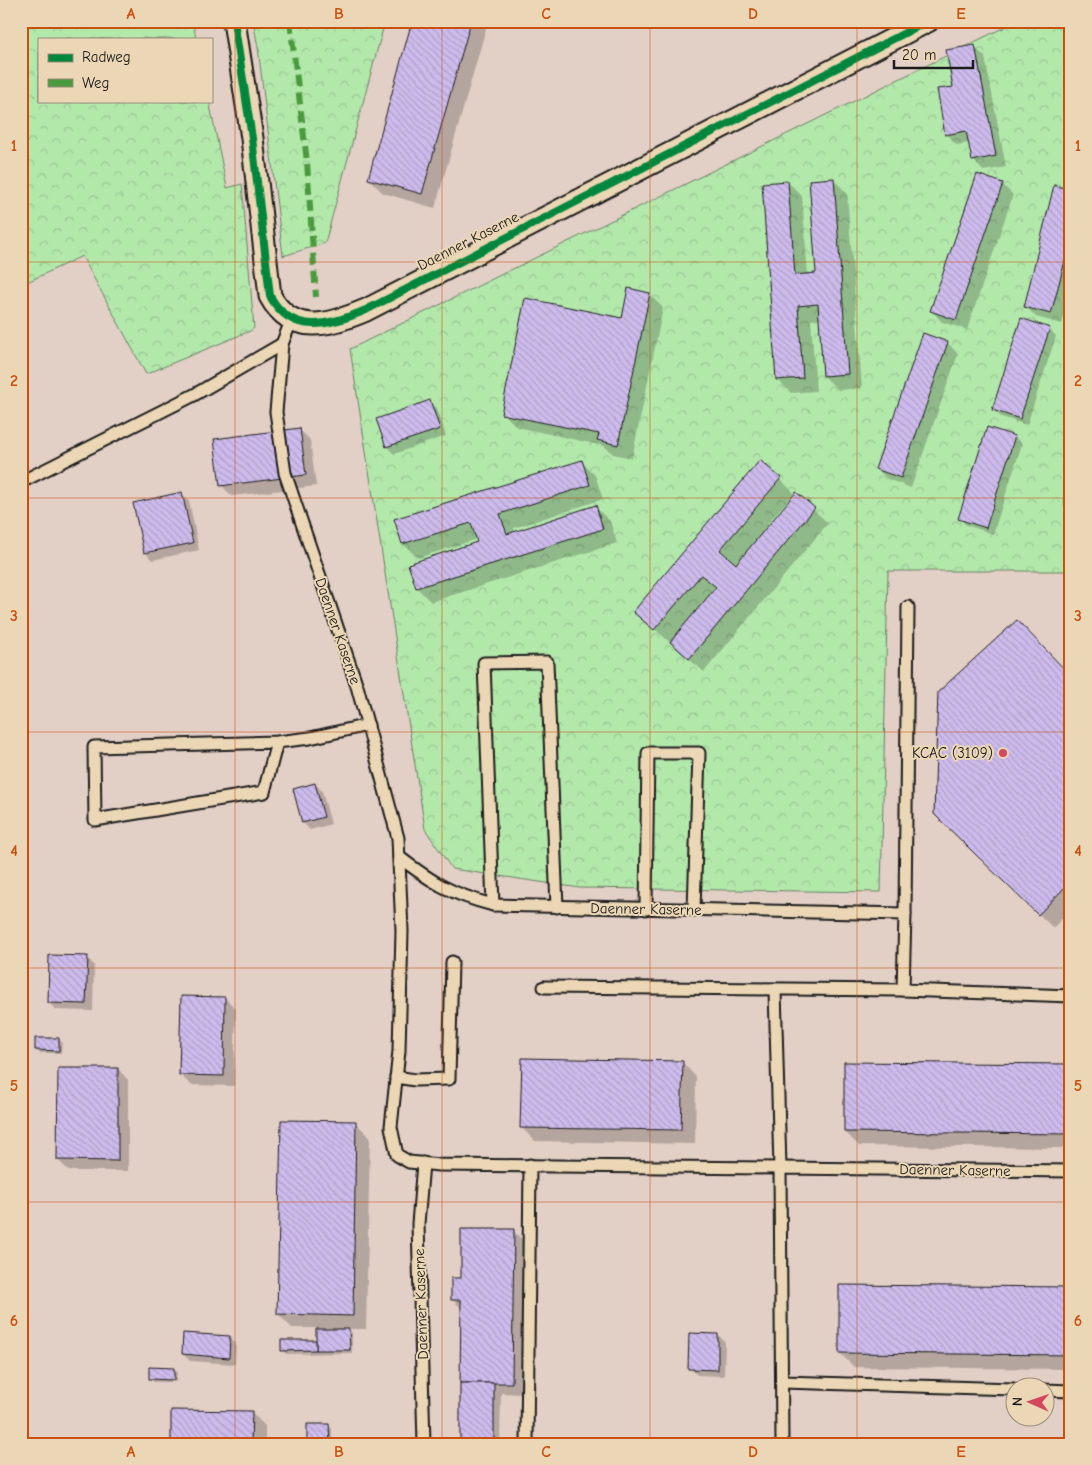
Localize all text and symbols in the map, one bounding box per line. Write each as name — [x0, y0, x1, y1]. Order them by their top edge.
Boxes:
text: A — [127, 5, 136, 23]
text: B — [334, 5, 344, 23]
text: C — [541, 5, 551, 23]
text: D — [748, 5, 758, 23]
text: E — [956, 5, 966, 23]
legend — [38, 38, 212, 102]
scale bar — [894, 38, 973, 70]
text: 20 m — [902, 46, 936, 64]
text: Radweg — [82, 48, 131, 66]
text: Weg — [82, 74, 109, 92]
text: 1 — [11, 137, 17, 155]
text: 1 — [1075, 137, 1081, 155]
street label: Daenner Kaserne — [414, 207, 522, 274]
text: 2 — [10, 372, 18, 390]
text: 2 — [1074, 372, 1082, 390]
street label: Daenner Kaserne — [311, 575, 365, 687]
text: 3 — [10, 607, 18, 625]
text: 3 — [1074, 607, 1082, 625]
place label: KCAC (3109) — [912, 744, 993, 762]
marker: KCAC (3109) — [997, 747, 1009, 759]
text: 4 — [10, 842, 18, 860]
text: 4 — [1074, 842, 1082, 860]
street label: Daenner Kaserne — [590, 899, 702, 919]
text: 5 — [10, 1077, 18, 1095]
text: 5 — [1074, 1077, 1082, 1095]
street label: Daenner Kaserne — [899, 1160, 1011, 1180]
street label: Daenner Kaserne — [410, 1248, 432, 1360]
text: 6 — [10, 1312, 18, 1330]
text: 6 — [1074, 1312, 1082, 1330]
north arrow — [1004, 1378, 1054, 1428]
text: N — [1009, 1397, 1026, 1406]
text: A — [127, 1443, 136, 1461]
text: B — [334, 1443, 344, 1461]
text: C — [541, 1443, 551, 1461]
text: D — [748, 1443, 758, 1461]
text: E — [956, 1443, 966, 1461]

